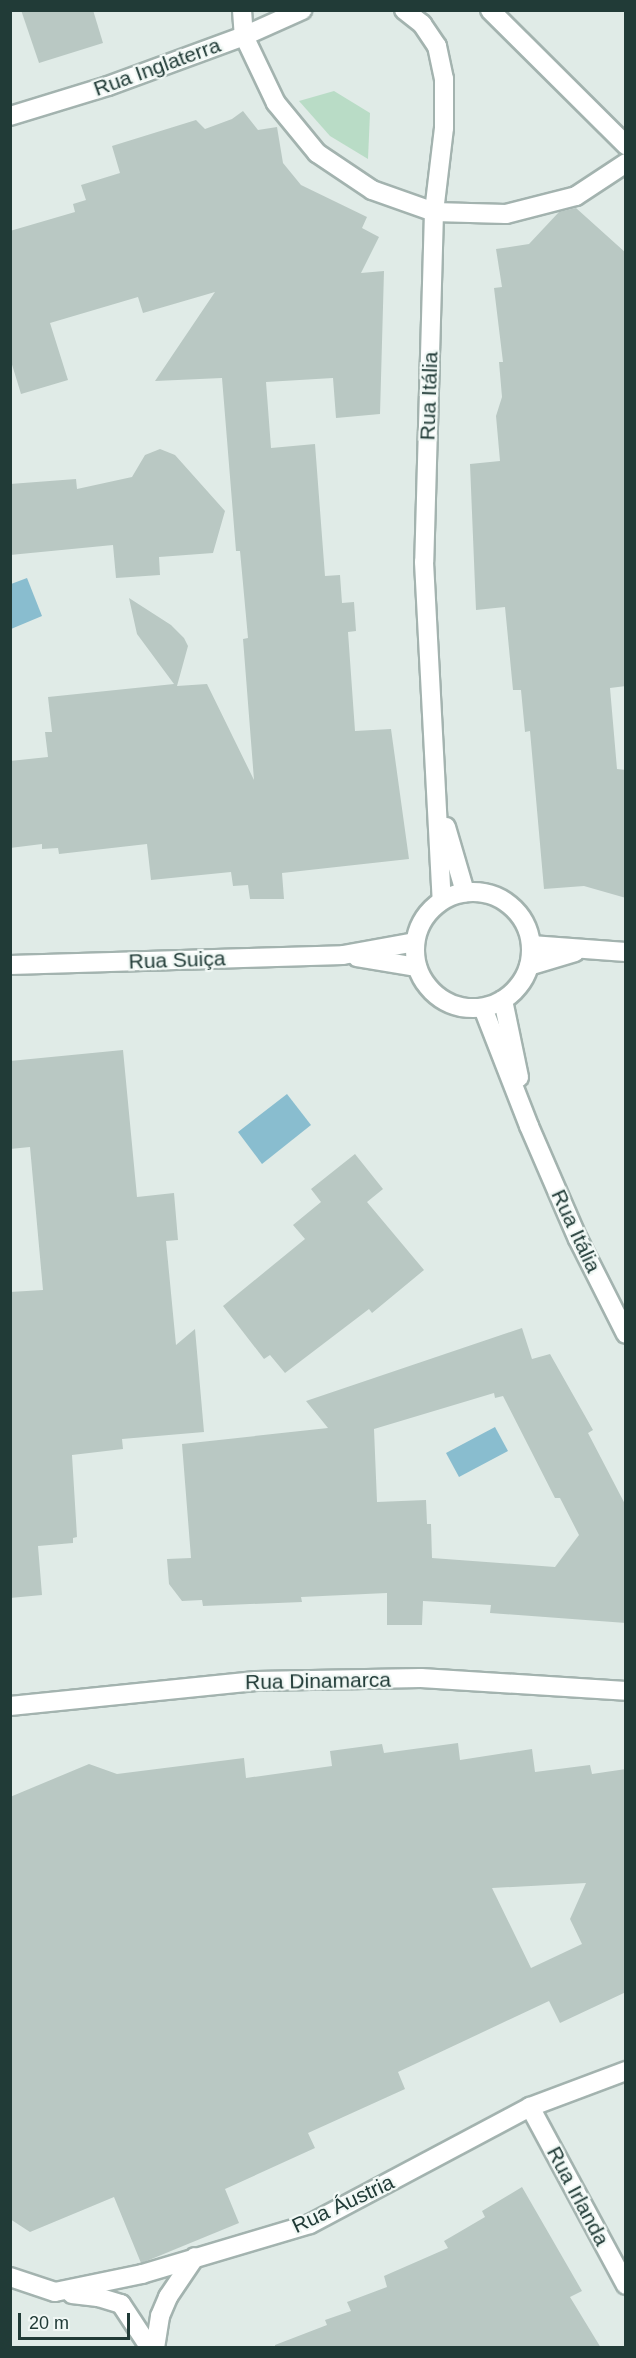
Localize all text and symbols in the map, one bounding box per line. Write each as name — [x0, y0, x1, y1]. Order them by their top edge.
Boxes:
street label: Rua Inglaterra — [90, 32, 224, 102]
street label: Rua Itália — [415, 351, 443, 441]
street label: Rua Suiça — [128, 946, 226, 974]
street label: Rua Itália — [546, 1185, 606, 1277]
street label: Rua Dinamarca — [245, 1667, 391, 1695]
street label: Rua Irlanda — [541, 2142, 615, 2250]
street label: Rua Áustria — [288, 2169, 398, 2239]
scale bar — [21, 2301, 134, 2339]
text: 20 m — [29, 2313, 69, 2333]

